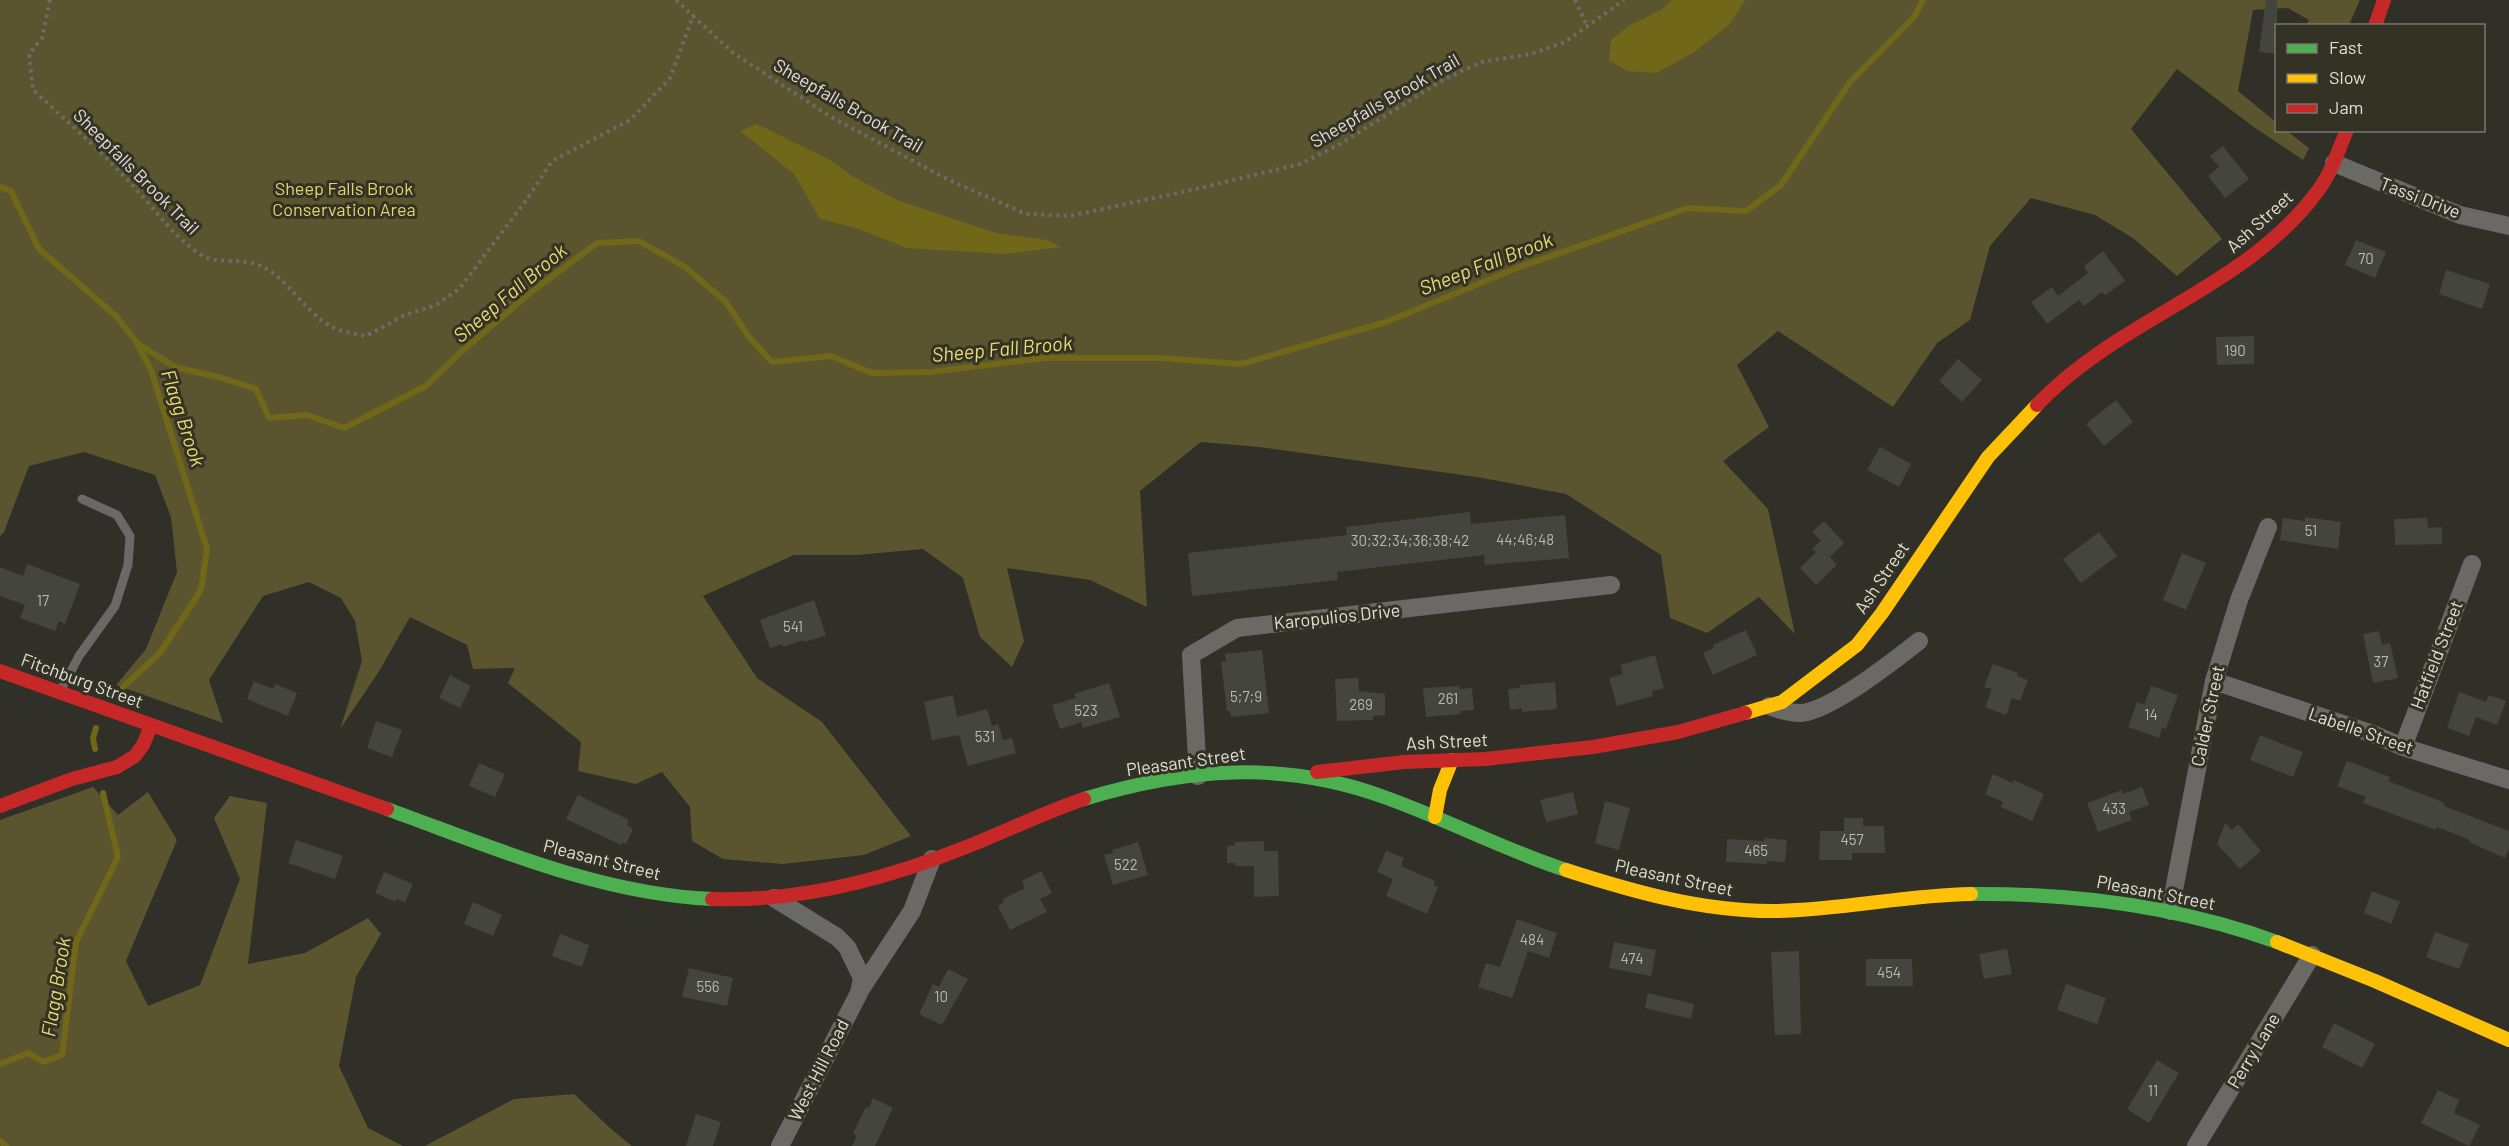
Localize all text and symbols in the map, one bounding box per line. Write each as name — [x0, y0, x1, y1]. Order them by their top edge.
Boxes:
legend — [2275, 24, 2485, 132]
text: Fast — [2329, 36, 2363, 58]
street label: Sheepfalls Brook Trail — [1306, 48, 1463, 152]
street label: Sheepfalls Brook Trail — [770, 53, 927, 157]
text: Slow — [2329, 66, 2366, 88]
text: Jam — [2329, 96, 2363, 118]
street label: Sheepfalls Brook Trail — [69, 104, 204, 239]
street label: Tassi Drive — [2377, 172, 2464, 222]
park label: Sheep Falls Brook Conservation Area — [272, 177, 416, 220]
street label: Ash Street — [2221, 186, 2297, 257]
water label: Sheep Fall Brook — [1416, 227, 1556, 300]
water label: Sheep Fall Brook — [448, 238, 571, 347]
house number: 70 — [2358, 249, 2374, 267]
water label: Sheep Fall Brook — [931, 330, 1073, 366]
house number: 190 — [2224, 341, 2246, 359]
water label: Flagg Brook — [157, 366, 211, 470]
house number: 51 — [2305, 521, 2317, 539]
house number: 44;46;48 — [1496, 530, 1554, 548]
house number: 30;32;34;36;38;42 — [1351, 531, 1469, 549]
street label: Ash Street — [1849, 537, 1913, 618]
house number: 17 — [37, 591, 49, 609]
street label: Hatfield Street — [2405, 597, 2467, 712]
street label: Karopulios Drive — [1273, 598, 1401, 634]
house number: 541 — [783, 617, 803, 635]
street label: Fitchburg Street — [18, 648, 146, 712]
house number: 37 — [2374, 652, 2388, 670]
street label: Calder Street — [2186, 663, 2228, 768]
house number: 5;7;9 — [1230, 687, 1262, 705]
house number: 261 — [1438, 689, 1458, 707]
house number: 269 — [1349, 695, 1373, 713]
house number: 523 — [1074, 701, 1098, 719]
street label: Labelle Street — [2306, 702, 2417, 758]
house number: 14 — [2144, 705, 2158, 723]
house number: 531 — [975, 727, 995, 745]
street label: Ash Street — [1405, 728, 1488, 754]
street label: Pleasant Street — [1125, 742, 1247, 780]
house number: 433 — [2102, 799, 2126, 817]
house number: 457 — [1840, 830, 1864, 848]
street label: Pleasant Street — [541, 834, 663, 884]
house number: 465 — [1744, 841, 1768, 859]
street label: Pleasant Street — [1613, 854, 1735, 900]
house number: 522 — [1114, 855, 1138, 873]
street label: Pleasant Street — [2095, 870, 2217, 914]
house number: 484 — [1520, 930, 1544, 948]
water label: Flagg Brook — [35, 935, 75, 1038]
house number: 474 — [1620, 949, 1644, 967]
house number: 454 — [1877, 963, 1901, 981]
house number: 556 — [696, 977, 720, 995]
house number: 10 — [934, 987, 948, 1005]
street label: Perry Lane — [2222, 1009, 2284, 1092]
street label: West Hill Road — [783, 1015, 853, 1124]
house number: 11 — [2148, 1081, 2158, 1099]

